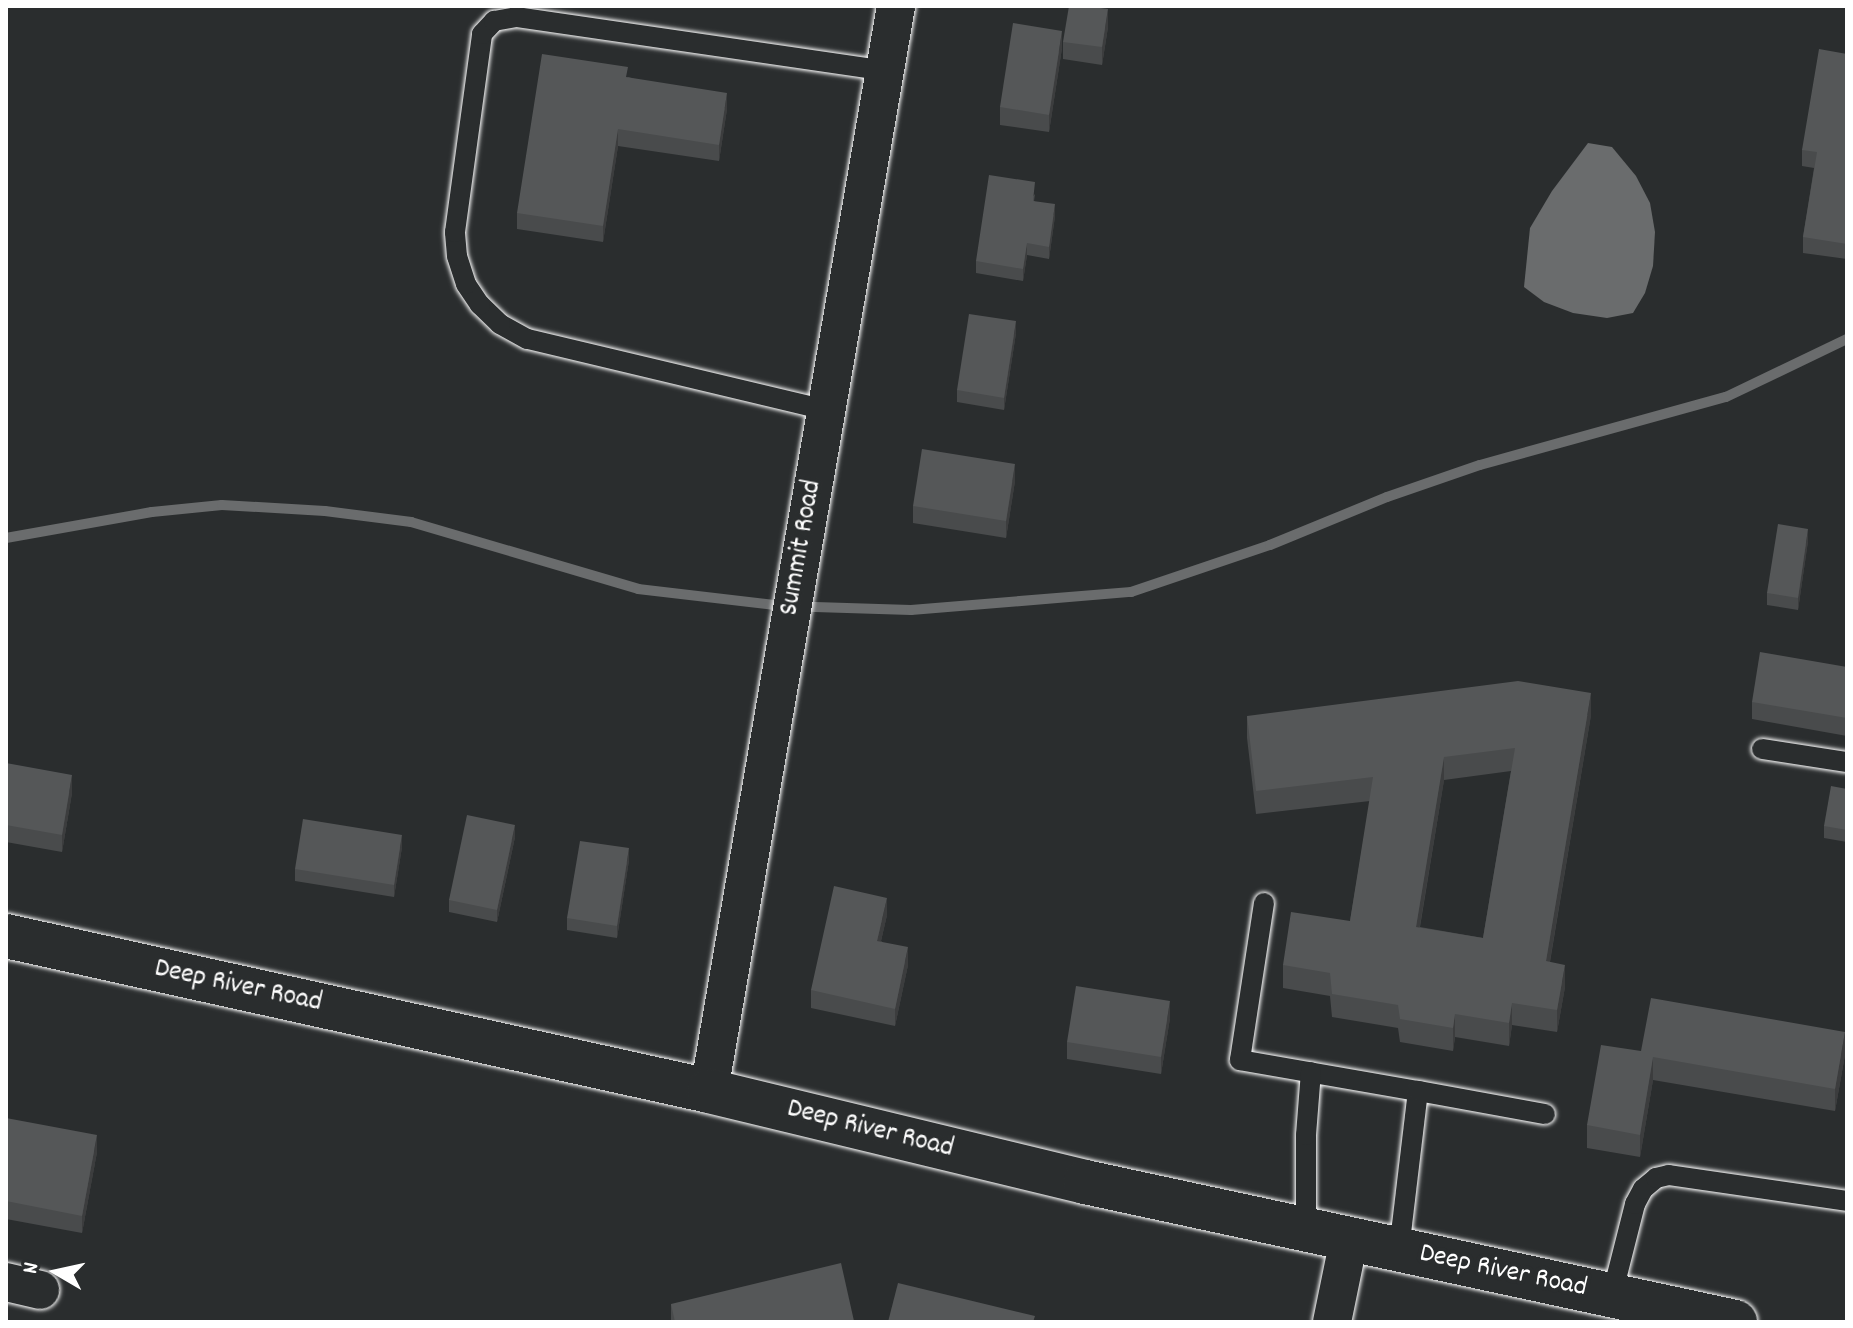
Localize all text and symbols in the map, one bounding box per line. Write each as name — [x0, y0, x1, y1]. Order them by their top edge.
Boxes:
street label: Summit Road — [774, 478, 830, 618]
street label: Deep River Road — [151, 953, 325, 1021]
street label: Deep River Road — [783, 1093, 957, 1167]
north arrow — [16, 1232, 96, 1312]
street label: Deep River Road — [1416, 1238, 1590, 1306]
text: N — [16, 1260, 48, 1276]

